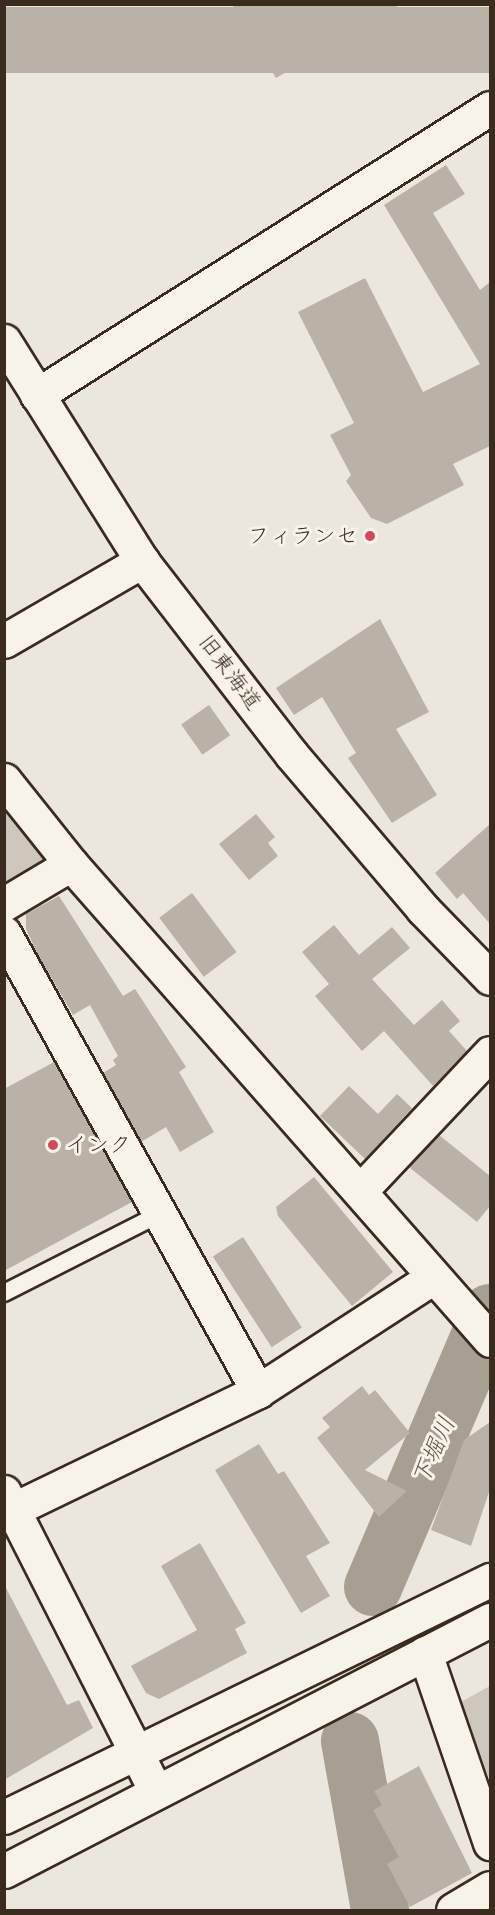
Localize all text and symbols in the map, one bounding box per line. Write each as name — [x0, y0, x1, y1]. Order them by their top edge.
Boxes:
place label: フィランセ — [248, 523, 358, 549]
marker: フィランセ — [363, 529, 377, 543]
street label: 旧東海道 — [193, 629, 267, 715]
place label: インク — [65, 1132, 131, 1158]
marker: インク — [46, 1138, 60, 1152]
water label: 下堀川 — [406, 1412, 462, 1490]

